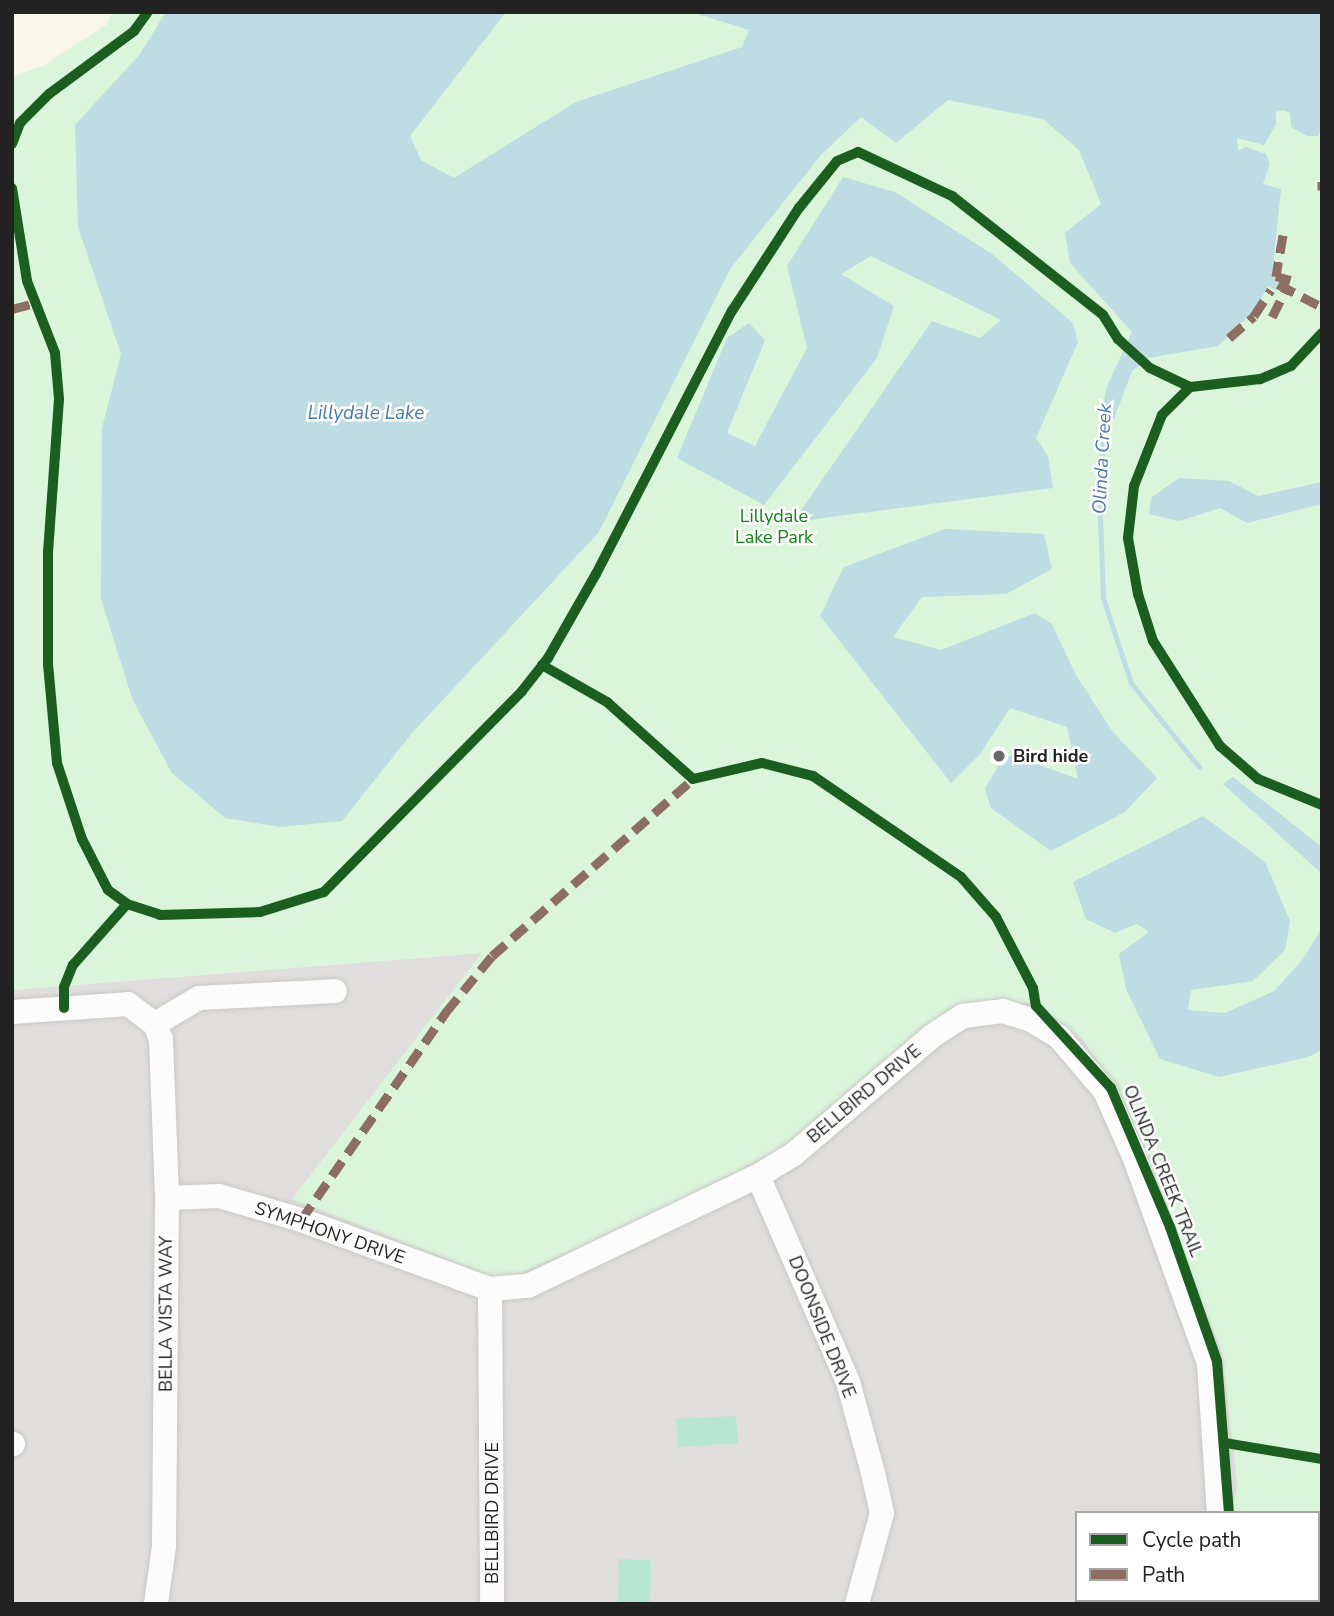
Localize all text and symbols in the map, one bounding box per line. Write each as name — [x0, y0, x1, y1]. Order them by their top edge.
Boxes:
water label: Lillydale Lake — [308, 403, 424, 425]
water label: Olinda Creek — [1089, 403, 1117, 515]
park label: Lillydale Lake Park — [735, 506, 813, 548]
place label: Bird hide — [1013, 745, 1088, 767]
marker: Bird hide — [991, 748, 1007, 764]
street label: BELLBIRD DRIVE — [803, 1040, 925, 1148]
street label: OLINDA CREEK TRAIL — [1119, 1082, 1207, 1260]
street label: SYMPHONY DRIVE — [252, 1197, 408, 1269]
street label: BELLA VISTA WAY — [155, 1236, 177, 1392]
street label: DOONSIDE DRIVE — [784, 1253, 860, 1401]
street label: BELLBIRD DRIVE — [481, 1442, 503, 1584]
legend — [1075, 1511, 1320, 1602]
text: Cycle path — [1142, 1526, 1241, 1554]
text: Path — [1142, 1561, 1185, 1589]

